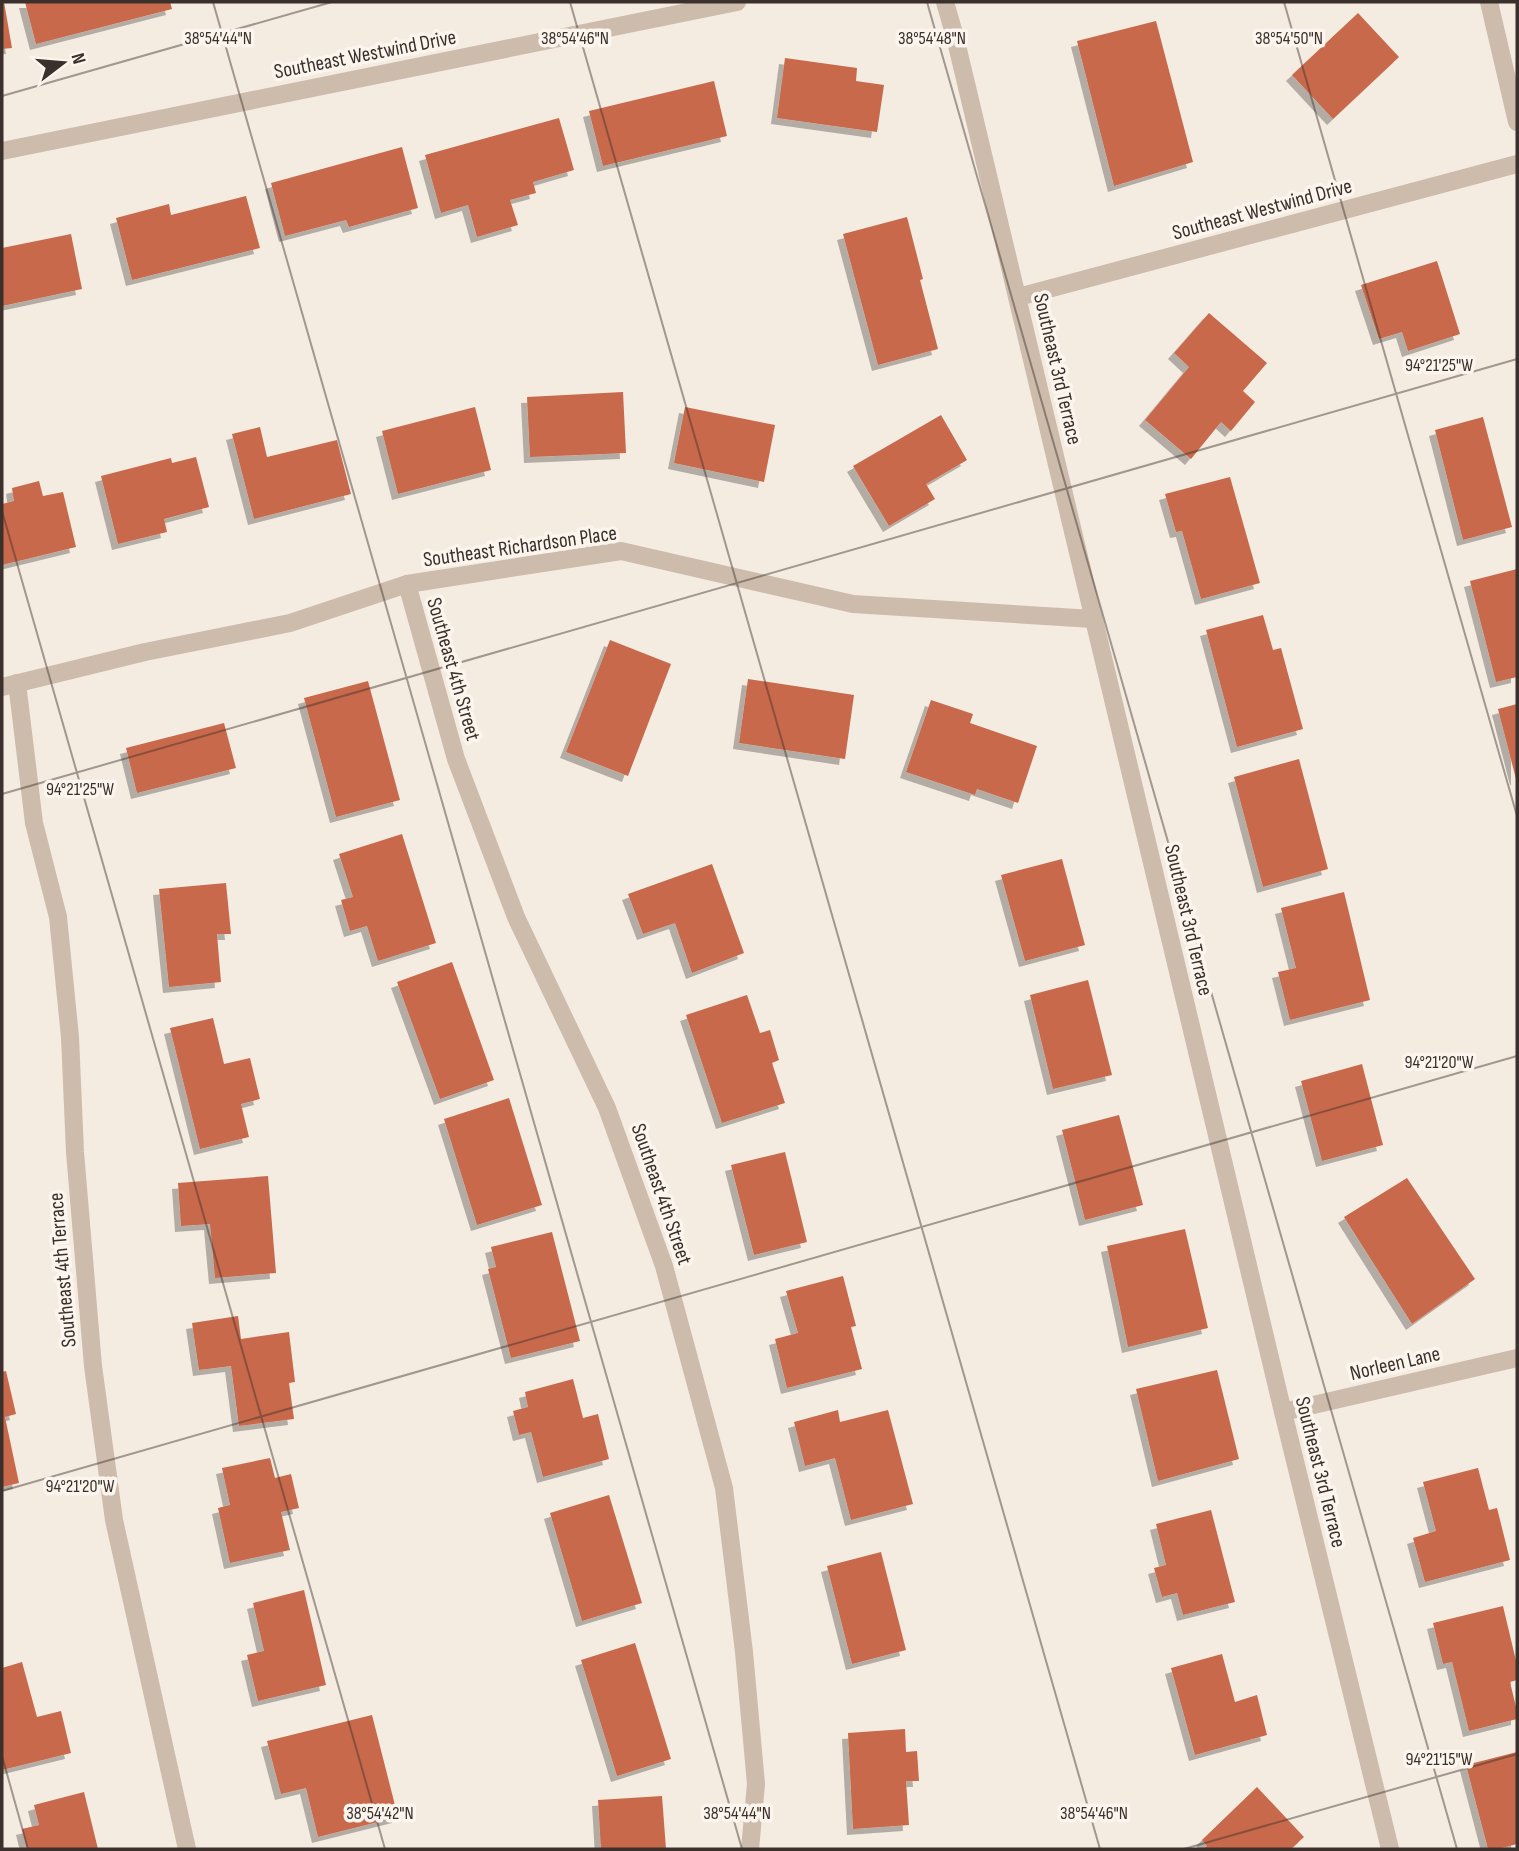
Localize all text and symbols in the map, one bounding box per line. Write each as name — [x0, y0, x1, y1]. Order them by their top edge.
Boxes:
street label: Southeast Westwind Drive — [272, 25, 458, 84]
north arrow — [28, 28, 98, 98]
text: 38°54'44"N — [184, 28, 252, 49]
text: 38°54'46"N — [541, 28, 609, 49]
text: 38°54'48"N — [898, 28, 966, 49]
text: 38°54'50"N — [1255, 28, 1323, 49]
text: N — [65, 51, 90, 67]
street label: Southeast Westwind Drive — [1170, 173, 1355, 245]
street label: Southeast 3rd Terrace — [1028, 291, 1087, 447]
text: 94°21'25"W — [1405, 355, 1473, 376]
street label: Southeast Richardson Place — [422, 521, 619, 572]
street label: Southeast 4th Street — [421, 595, 486, 743]
text: 94°21'25"W — [46, 779, 114, 800]
street label: Southeast 3rd Terrace — [1159, 842, 1218, 998]
text: 94°21'20"W — [1405, 1052, 1474, 1073]
street label: Southeast 4th Street — [626, 1120, 697, 1268]
street label: Southeast 4th Terrace — [43, 1191, 82, 1348]
street label: Norleen Lane — [1348, 1341, 1443, 1386]
street label: Southeast 3rd Terrace — [1290, 1394, 1351, 1550]
text: 94°21'20"W — [46, 1476, 115, 1497]
text: 94°21'15"W — [1406, 1749, 1473, 1770]
text: 38°54'42"N — [346, 1803, 414, 1824]
text: 38°54'44"N — [703, 1803, 771, 1824]
text: 38°54'46"N — [1060, 1803, 1128, 1824]

